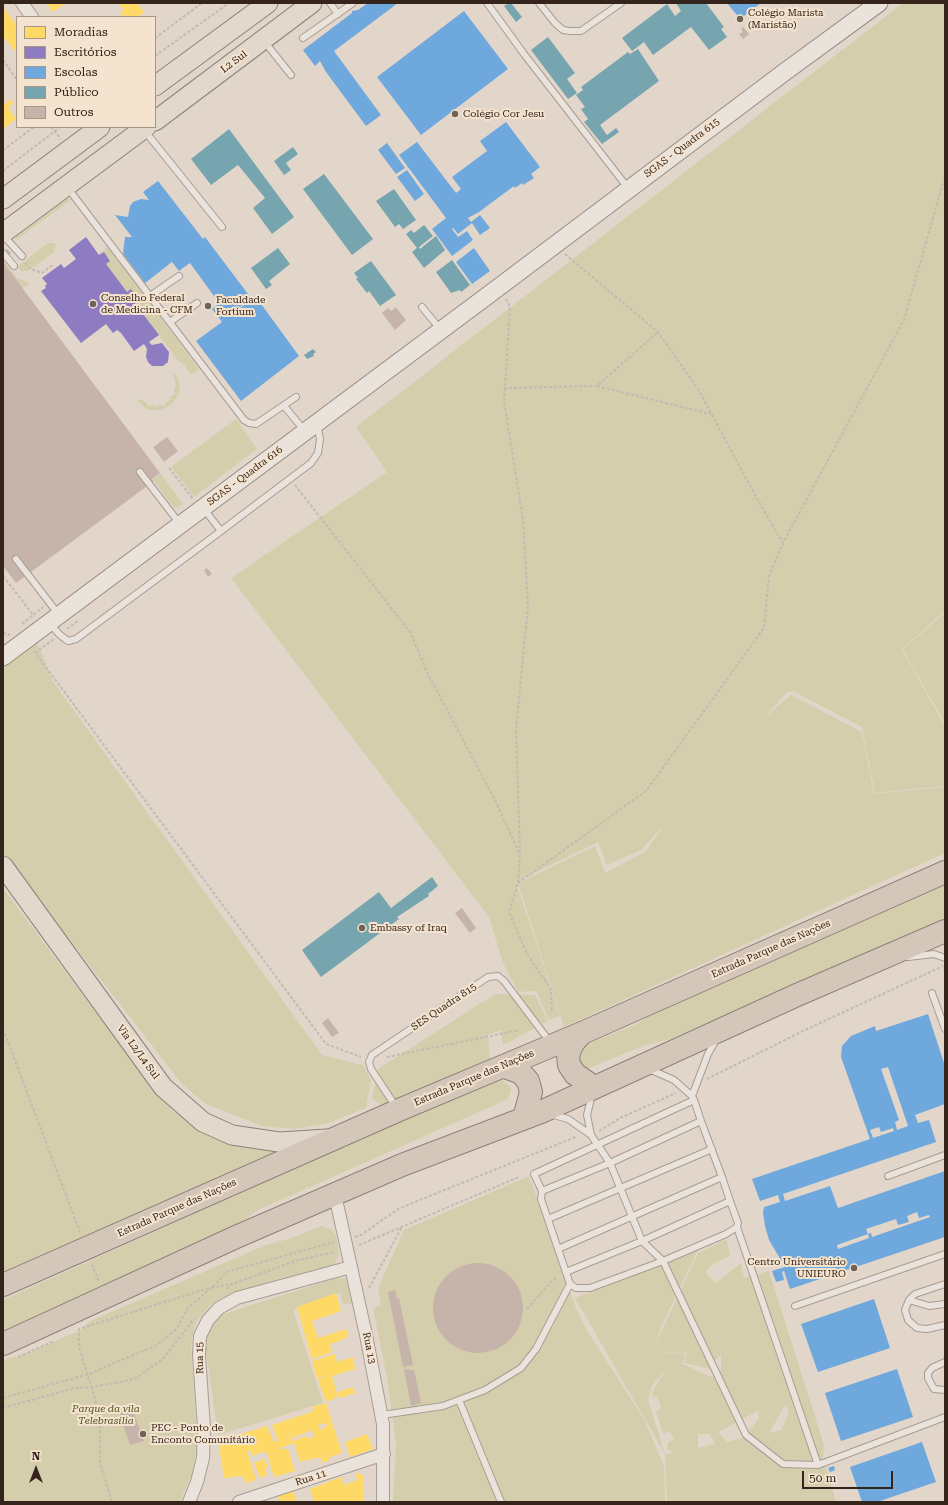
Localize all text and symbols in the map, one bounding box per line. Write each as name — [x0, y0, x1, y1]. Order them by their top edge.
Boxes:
place label: Colégio Marista (Maristão) — [748, 7, 823, 30]
marker: Colégio Marista (Maristão) — [735, 14, 745, 24]
legend — [16, 16, 156, 128]
text: Moradias — [54, 25, 108, 39]
text: Escritórios — [54, 45, 116, 59]
street label: L2 Sul — [218, 48, 250, 76]
text: Escolas — [54, 65, 97, 79]
text: Público — [54, 85, 99, 99]
text: Outros — [54, 105, 93, 119]
place label: Colégio Cor Jesu — [463, 108, 544, 120]
marker: Colégio Cor Jesu — [450, 109, 460, 119]
street label: SGAS - Quadra 615 — [642, 116, 722, 180]
place label: Conselho Federal de Medicina - CFM — [101, 292, 193, 316]
place label: Faculdade Fortium — [216, 294, 265, 318]
marker: Conselho Federal de Medicina - CFM — [88, 299, 98, 309]
marker: Faculdade Fortium — [203, 301, 213, 311]
street label: SGAS - Quadra 616 — [205, 444, 285, 508]
street label: Estrada Parque das Nações — [710, 917, 832, 981]
place label: Embassy of Iraq — [370, 922, 447, 934]
marker: Embassy of Iraq — [357, 923, 367, 933]
street label: SES Quadra 815 — [409, 981, 479, 1033]
street label: Via L2/L4 Sul — [114, 1023, 162, 1081]
street label: Estrada Parque das Nações — [412, 1047, 536, 1109]
street label: Estrada Parque das Nações — [116, 1176, 238, 1240]
place label: Centro Universitário UNIEURO — [747, 1256, 846, 1280]
marker: Centro Universitário UNIEURO — [849, 1263, 859, 1273]
street label: Rua 13 — [360, 1331, 378, 1365]
street label: Rua 15 — [194, 1342, 206, 1374]
park label: Parque da vila Telebrasília — [72, 1403, 140, 1426]
place label: PEC - Ponto de Enconto Comunitário — [151, 1422, 255, 1446]
marker: PEC - Ponto de Enconto Comunitário — [138, 1429, 148, 1439]
north arrow — [16, 1449, 56, 1489]
text: N — [32, 1450, 40, 1463]
scale bar — [804, 1463, 895, 1489]
street label: Rua 11 — [294, 1467, 328, 1489]
text: 50 m — [809, 1471, 836, 1485]

